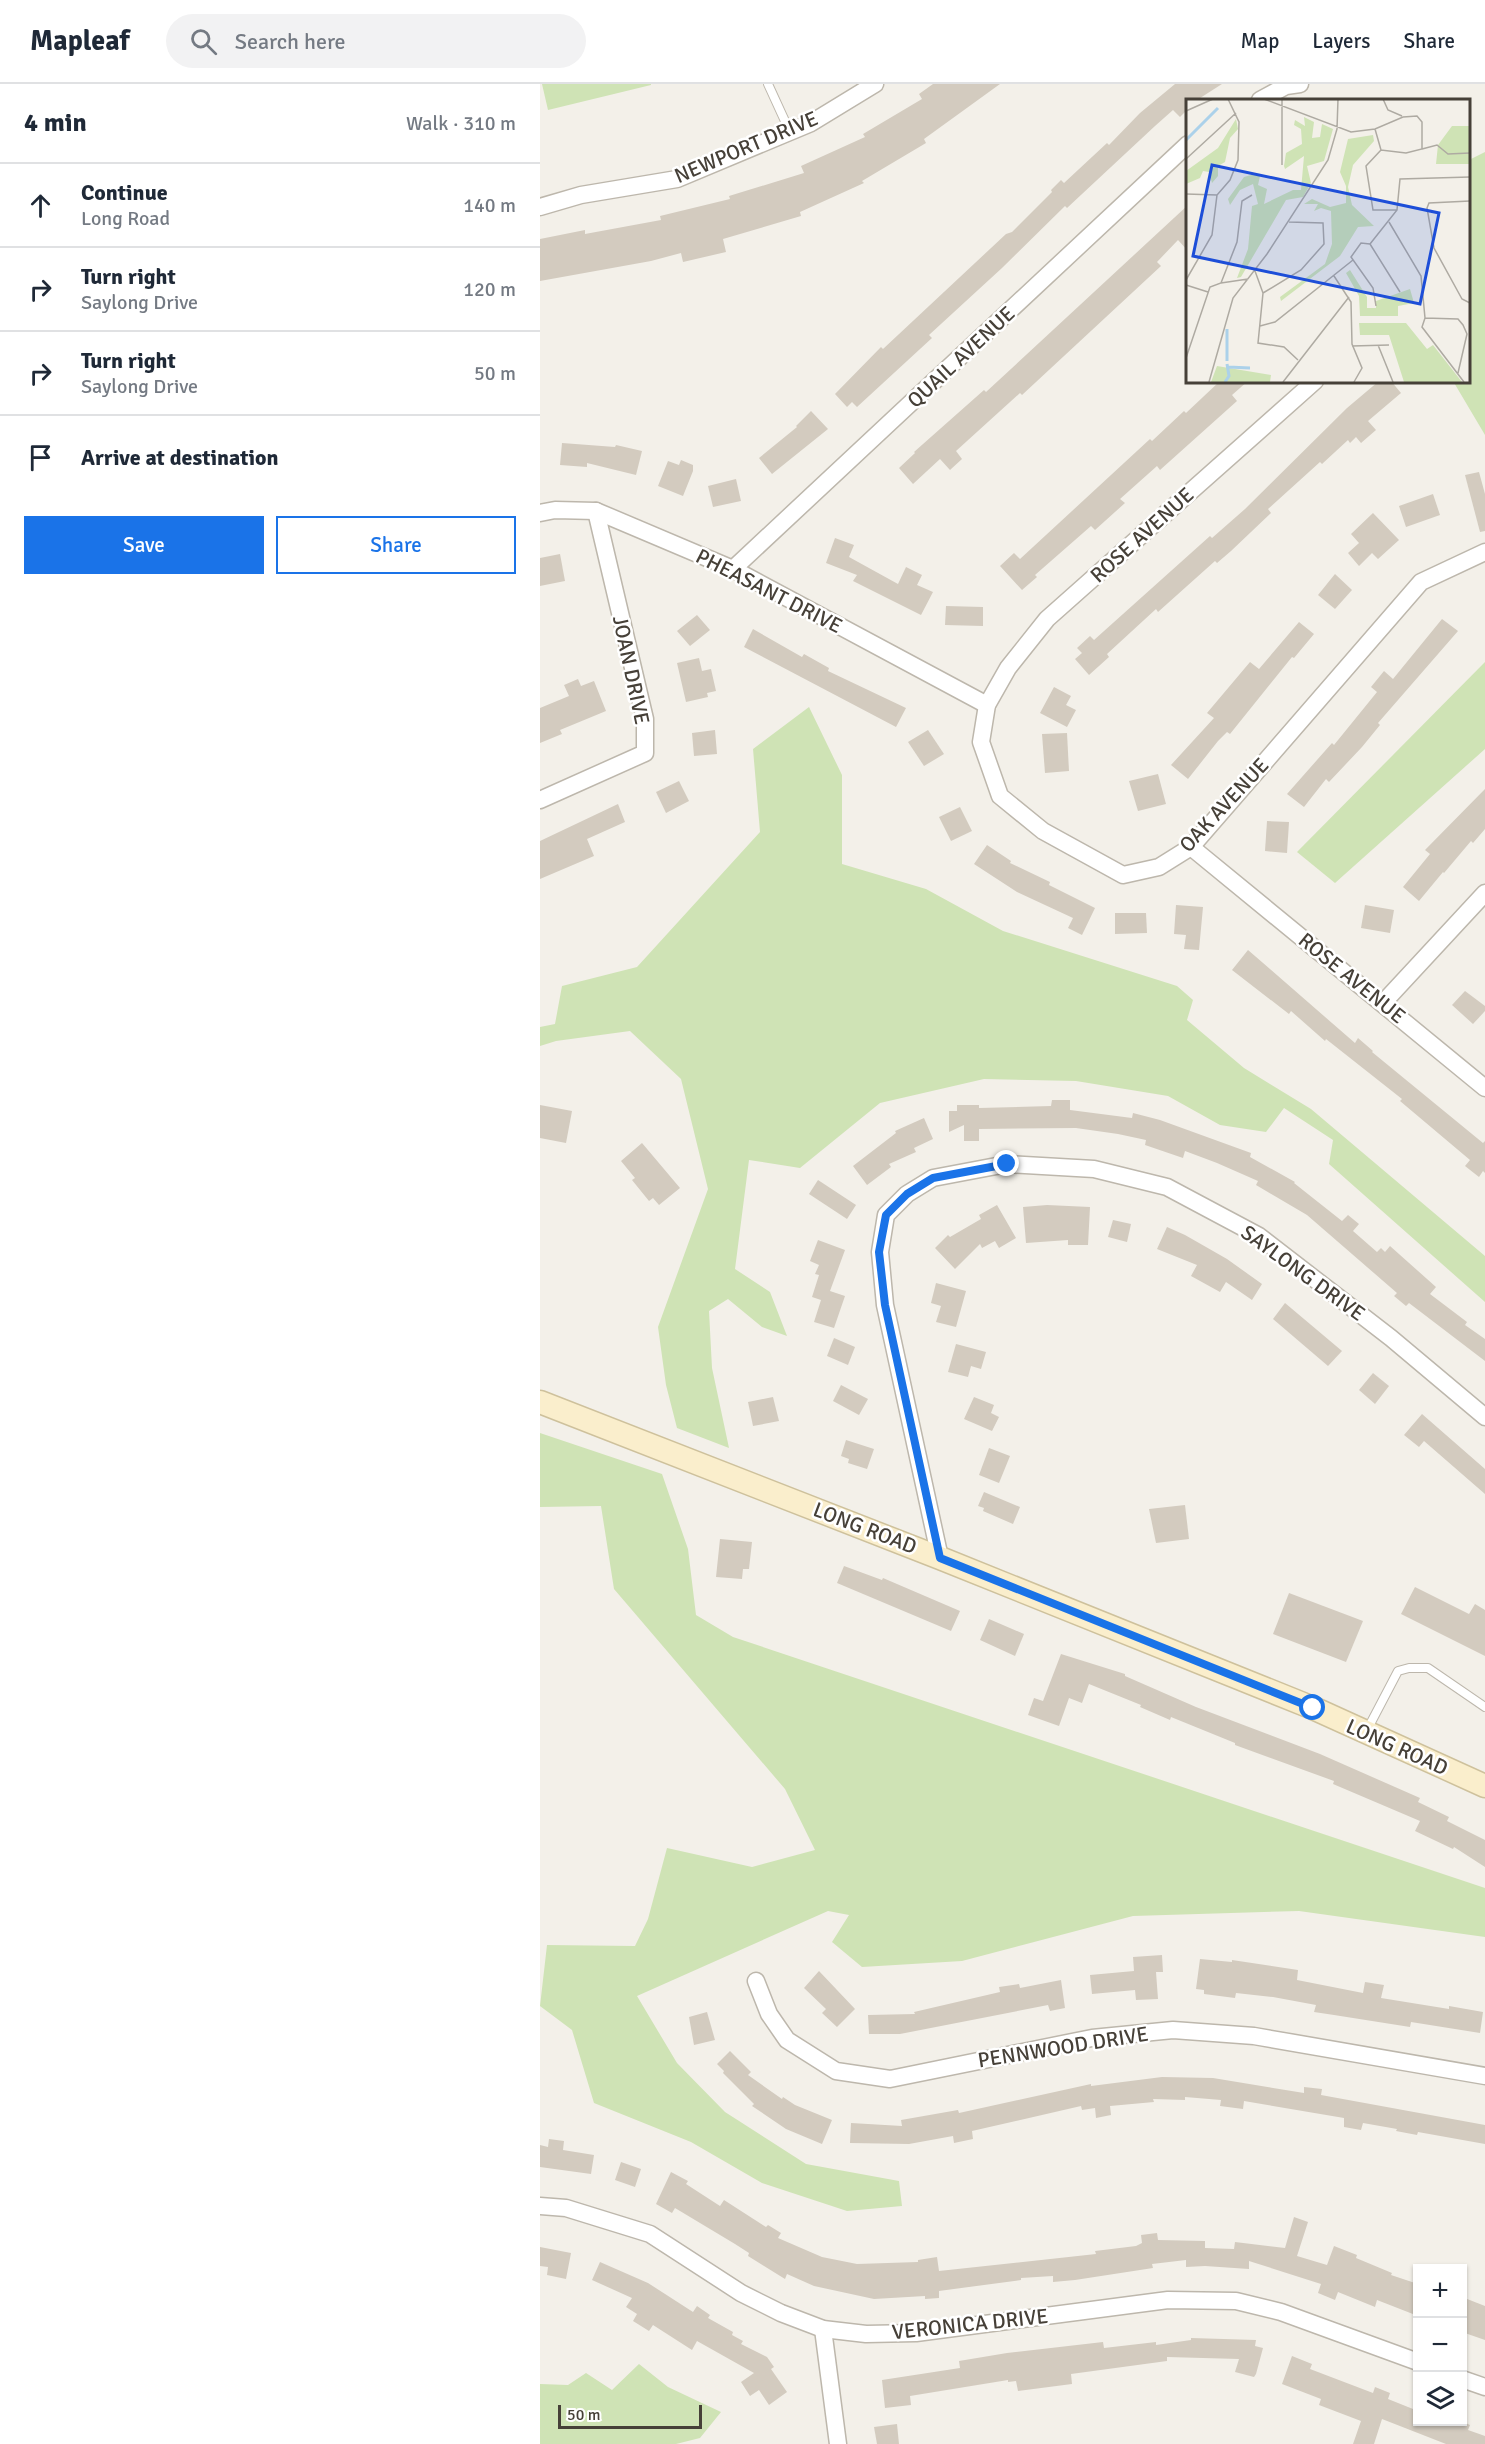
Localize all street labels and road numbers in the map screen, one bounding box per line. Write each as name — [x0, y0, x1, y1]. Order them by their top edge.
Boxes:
street label: NEWPORT DRIVE — [670, 105, 822, 189]
street label: QUAIL AVENUE — [902, 301, 1020, 413]
street label: ROSE AVENUE — [1085, 482, 1199, 588]
street label: PHEASANT DRIVE — [691, 543, 847, 639]
street label: JOAN DRIVE — [607, 613, 655, 727]
street label: OAK AVENUE — [1174, 752, 1274, 858]
street label: ROSE AVENUE — [1293, 927, 1411, 1029]
street label: SAYLONG DRIVE — [1236, 1219, 1370, 1327]
street label: LONG ROAD — [810, 1496, 920, 1560]
street label: LONG ROAD — [1342, 1713, 1452, 1781]
street label: PENNWOOD DRIVE — [976, 2021, 1150, 2073]
street label: VERONICA DRIVE — [891, 2303, 1049, 2345]

